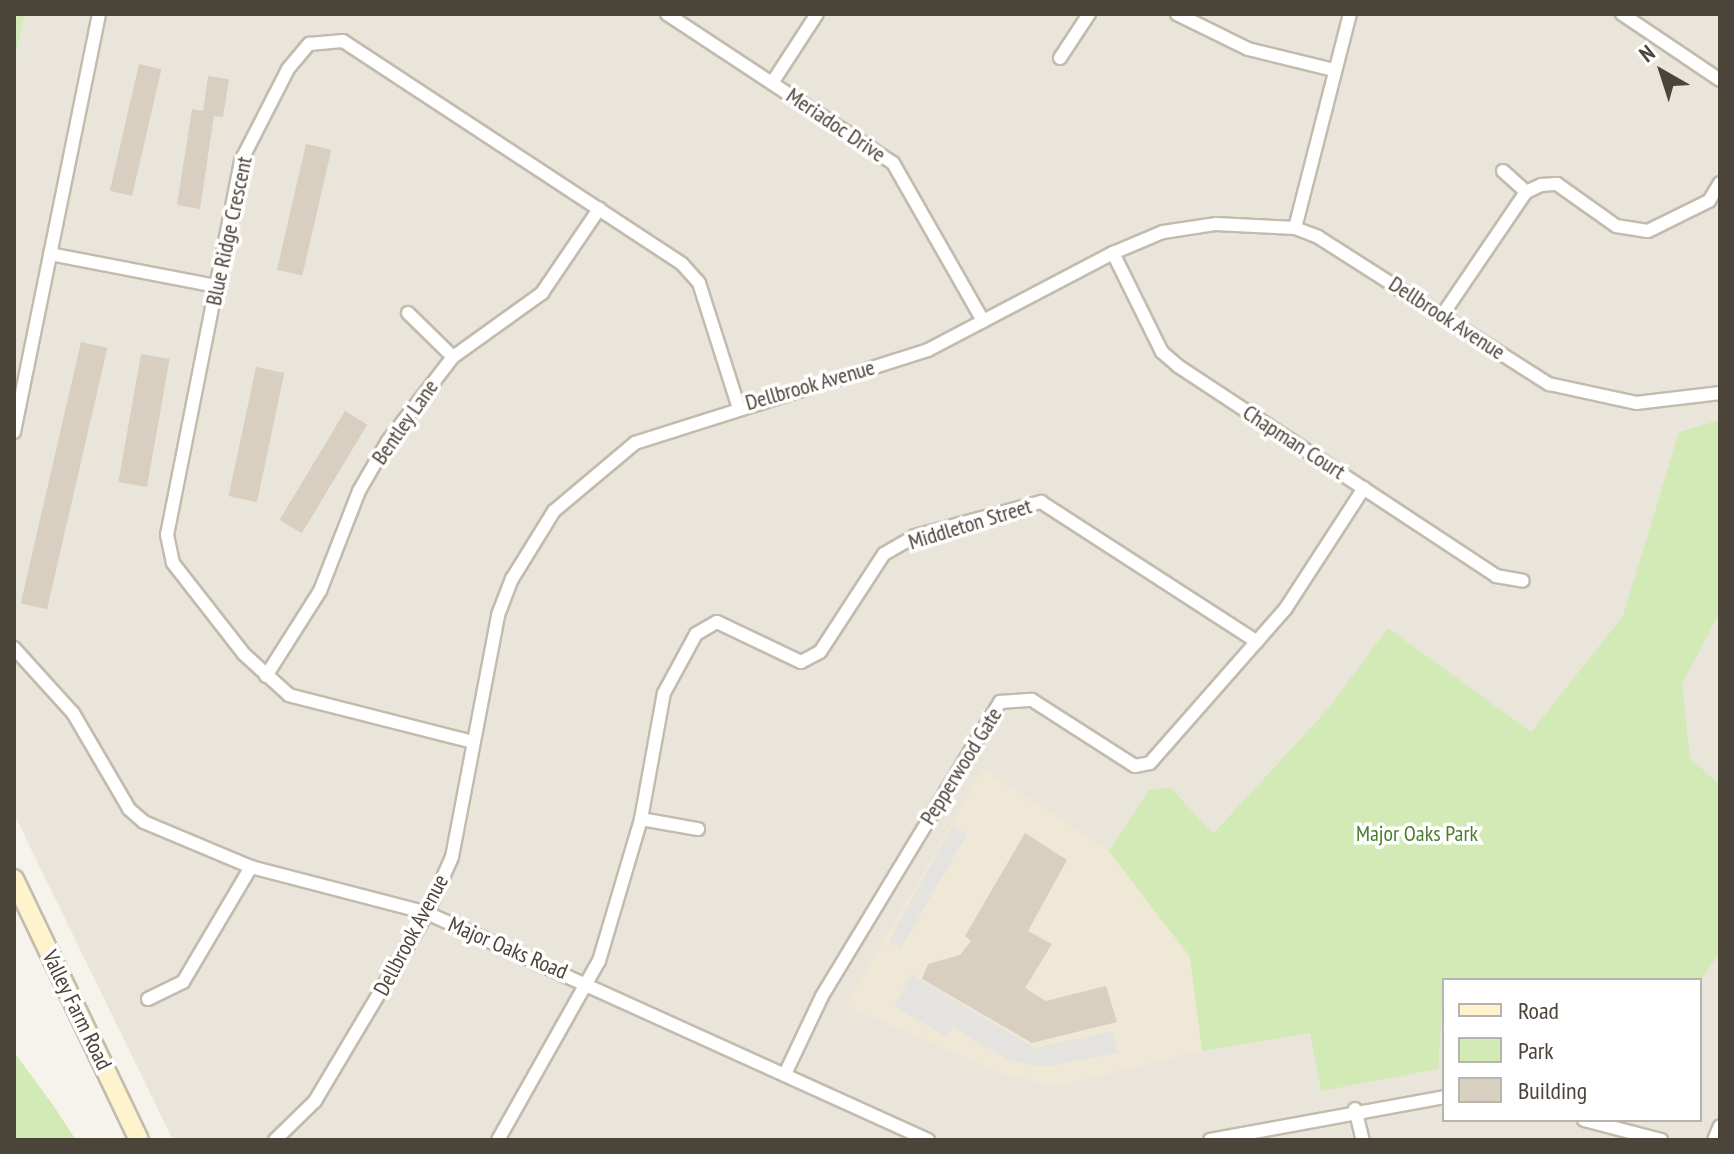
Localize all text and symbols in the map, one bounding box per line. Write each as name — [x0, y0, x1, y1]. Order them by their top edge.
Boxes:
north arrow — [1622, 32, 1702, 112]
text: N — [1633, 39, 1660, 68]
street label: Meriadoc Drive — [781, 82, 891, 168]
street label: Blue Ridge Crescent — [200, 154, 258, 308]
street label: Dellbrook Avenue — [1383, 270, 1511, 366]
street label: Dellbrook Avenue — [742, 354, 878, 416]
street label: Bentley Lane — [366, 374, 444, 470]
street label: Chapman Court — [1238, 399, 1350, 485]
street label: Middleton Street — [905, 493, 1035, 555]
street label: Pepperwood Gate — [915, 703, 1007, 829]
park label: Major Oaks Park — [1356, 821, 1478, 847]
street label: Dellbrook Avenue — [368, 870, 454, 1000]
street label: Major Oaks Road — [444, 911, 572, 985]
street label: Valley Farm Road — [37, 946, 117, 1074]
legend — [1442, 978, 1702, 1122]
text: Road — [1518, 995, 1559, 1026]
text: Park — [1518, 1035, 1554, 1066]
text: Building — [1518, 1075, 1587, 1106]

